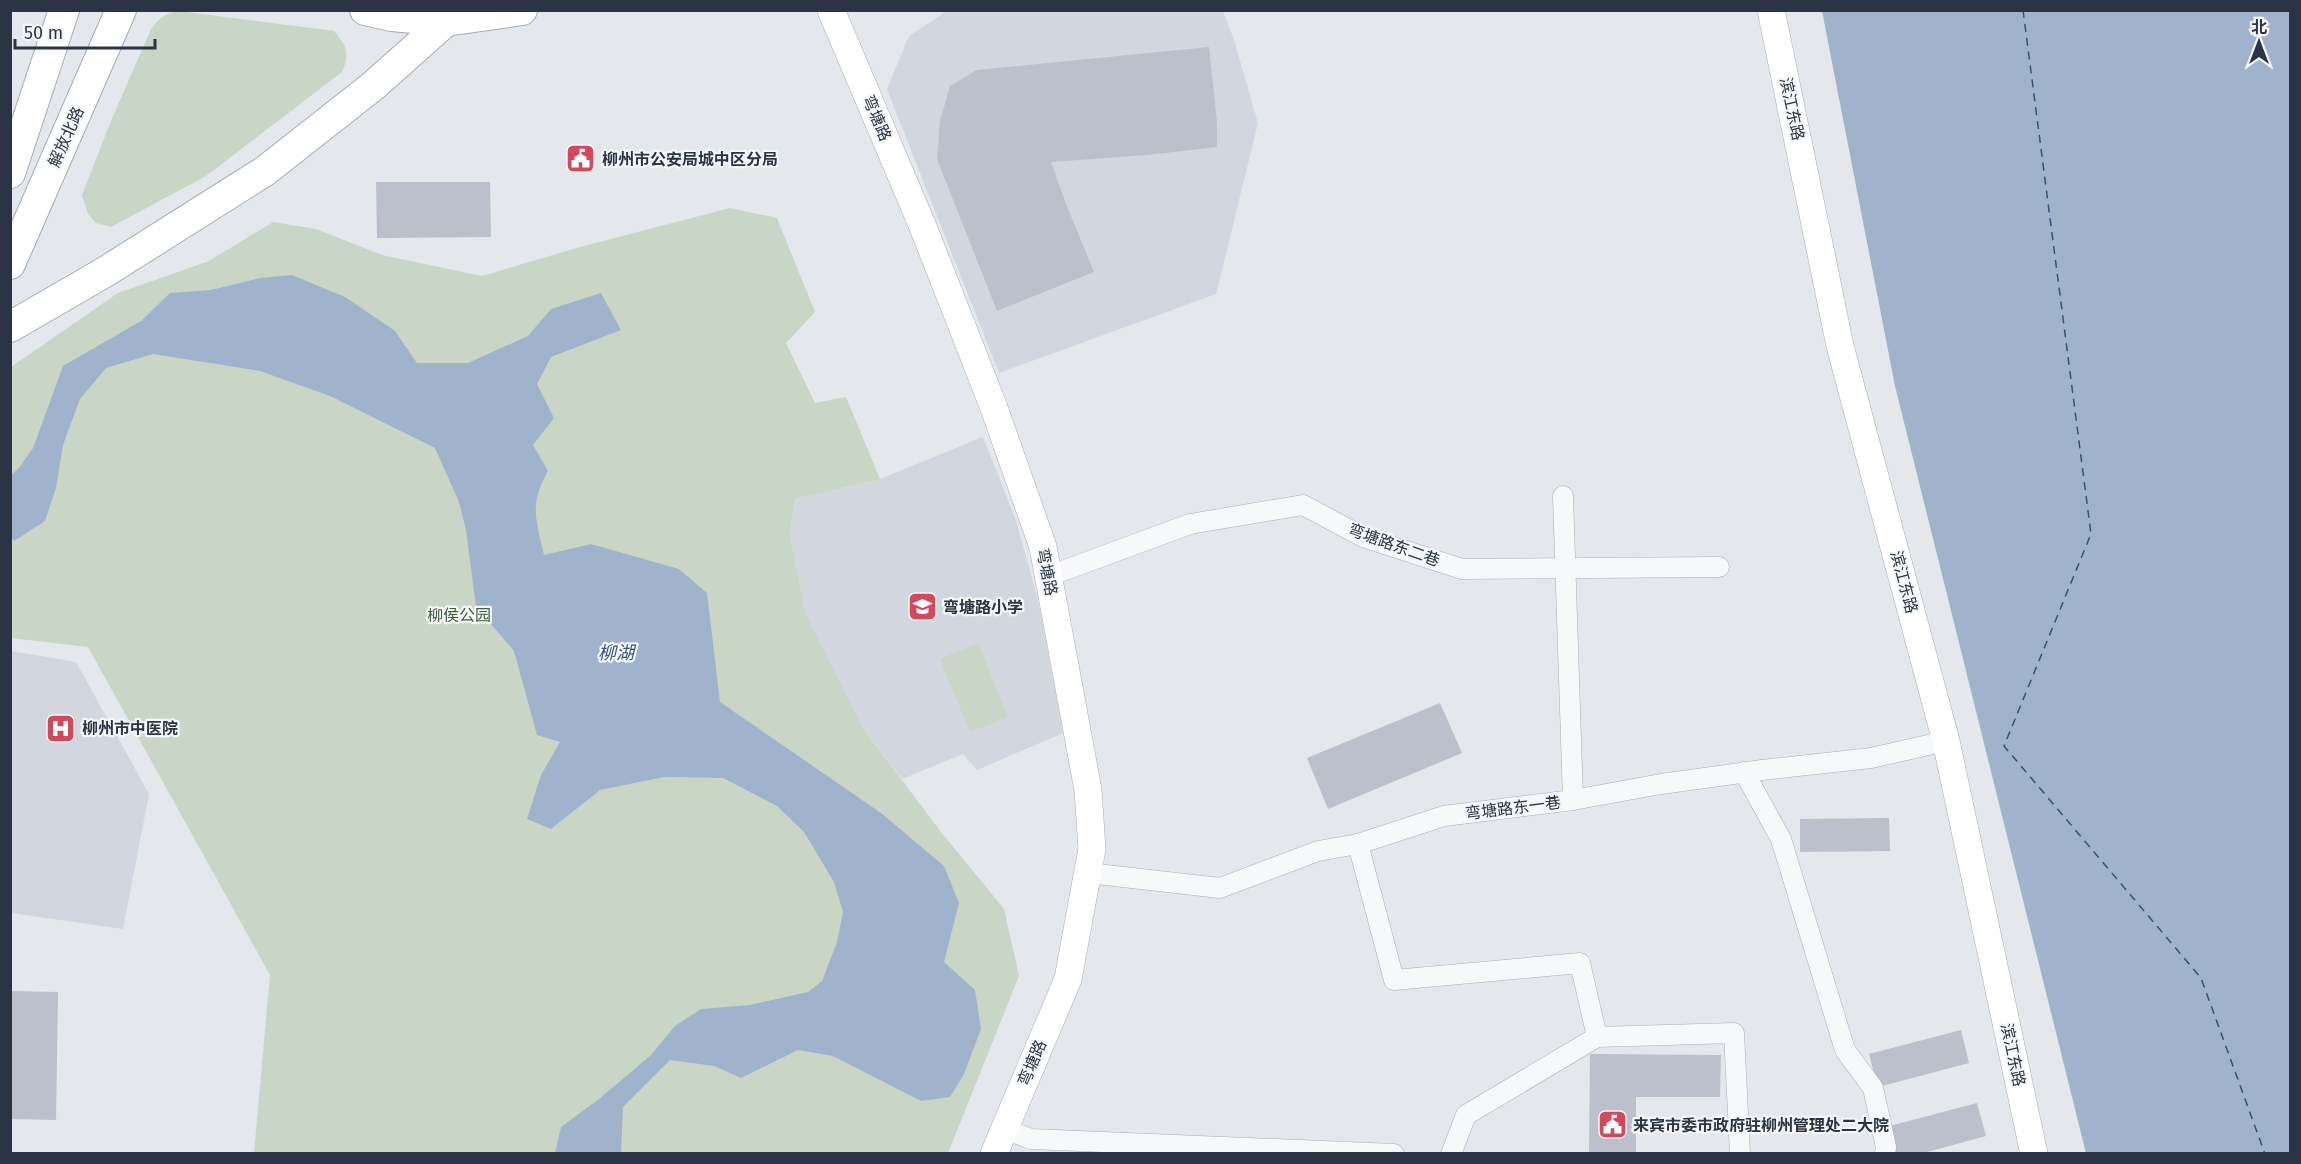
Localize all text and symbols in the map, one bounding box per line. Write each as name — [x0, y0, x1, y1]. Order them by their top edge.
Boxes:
scale bar — [15, 12, 154, 50]
north arrow — [2229, 12, 2289, 72]
text: 北 — [2251, 18, 2267, 37]
text: 50 m — [24, 22, 63, 44]
street label: 滨江东路 — [1776, 76, 1808, 142]
street label: 弯塘路 — [859, 92, 895, 144]
street label: 解放北路 — [44, 104, 88, 170]
public building icon: 柳州市公安局城中区分局 — [565, 143, 597, 175]
place label: 柳州市公安局城中区分局 — [602, 150, 778, 169]
street label: 弯塘路东二巷 — [1346, 520, 1442, 570]
street label: 弯塘路 — [1033, 547, 1061, 597]
street label: 滨江东路 — [1887, 549, 1921, 615]
school or university icon: 弯塘路小学 — [906, 591, 938, 623]
place label: 弯塘路小学 — [943, 598, 1023, 617]
park label: 柳侯公园 — [427, 606, 491, 625]
water label: 柳湖 — [598, 642, 637, 664]
hospital icon: 柳州市中医院 — [45, 712, 77, 744]
place label: 柳州市中医院 — [82, 719, 178, 738]
street label: 弯塘路东一巷 — [1464, 793, 1562, 823]
street label: 滨江东路 — [1997, 1022, 2029, 1088]
street label: 弯塘路 — [1014, 1037, 1050, 1089]
public building icon: 来宾市委市政府驻柳州管理处二大院 — [1596, 1109, 1628, 1141]
place label: 来宾市委市政府驻柳州管理处二大院 — [1633, 1116, 1889, 1135]

